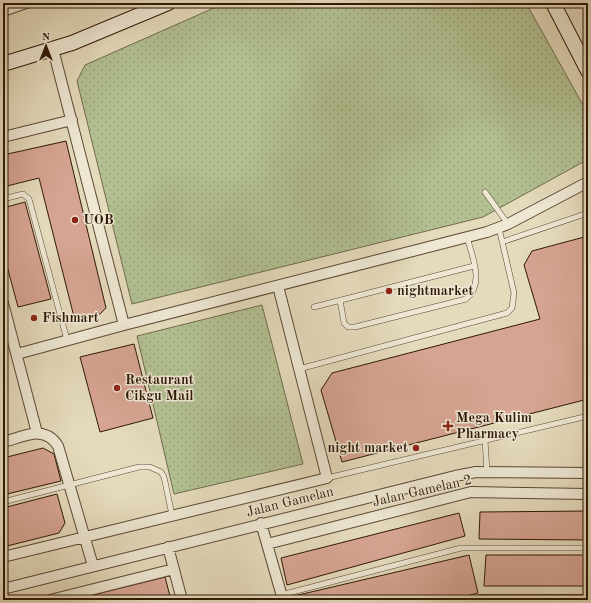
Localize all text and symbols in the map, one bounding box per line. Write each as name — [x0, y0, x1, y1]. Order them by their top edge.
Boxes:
north arrow — [26, 26, 66, 66]
text: N — [42, 32, 51, 43]
place label: UOB — [83, 213, 114, 227]
marker: UOB — [70, 215, 80, 225]
place label: nightmarket — [397, 284, 474, 298]
marker: nightmarket — [384, 286, 394, 296]
place label: Fishmart — [42, 311, 99, 325]
marker: Fishmart — [29, 313, 39, 323]
place label: Restaurant Cikgu Mail — [125, 373, 194, 403]
marker: Restaurant Cikgu Mail — [112, 383, 122, 393]
place label: Mega Kulim Pharmacy — [456, 411, 532, 441]
marker: Mega Kulim Pharmacy — [443, 421, 453, 431]
place label: night market — [328, 441, 408, 455]
marker: night market — [411, 443, 421, 453]
street label: Jalan Gamelan 2 — [371, 473, 473, 509]
street label: Jalan Gamelan — [245, 484, 336, 520]

